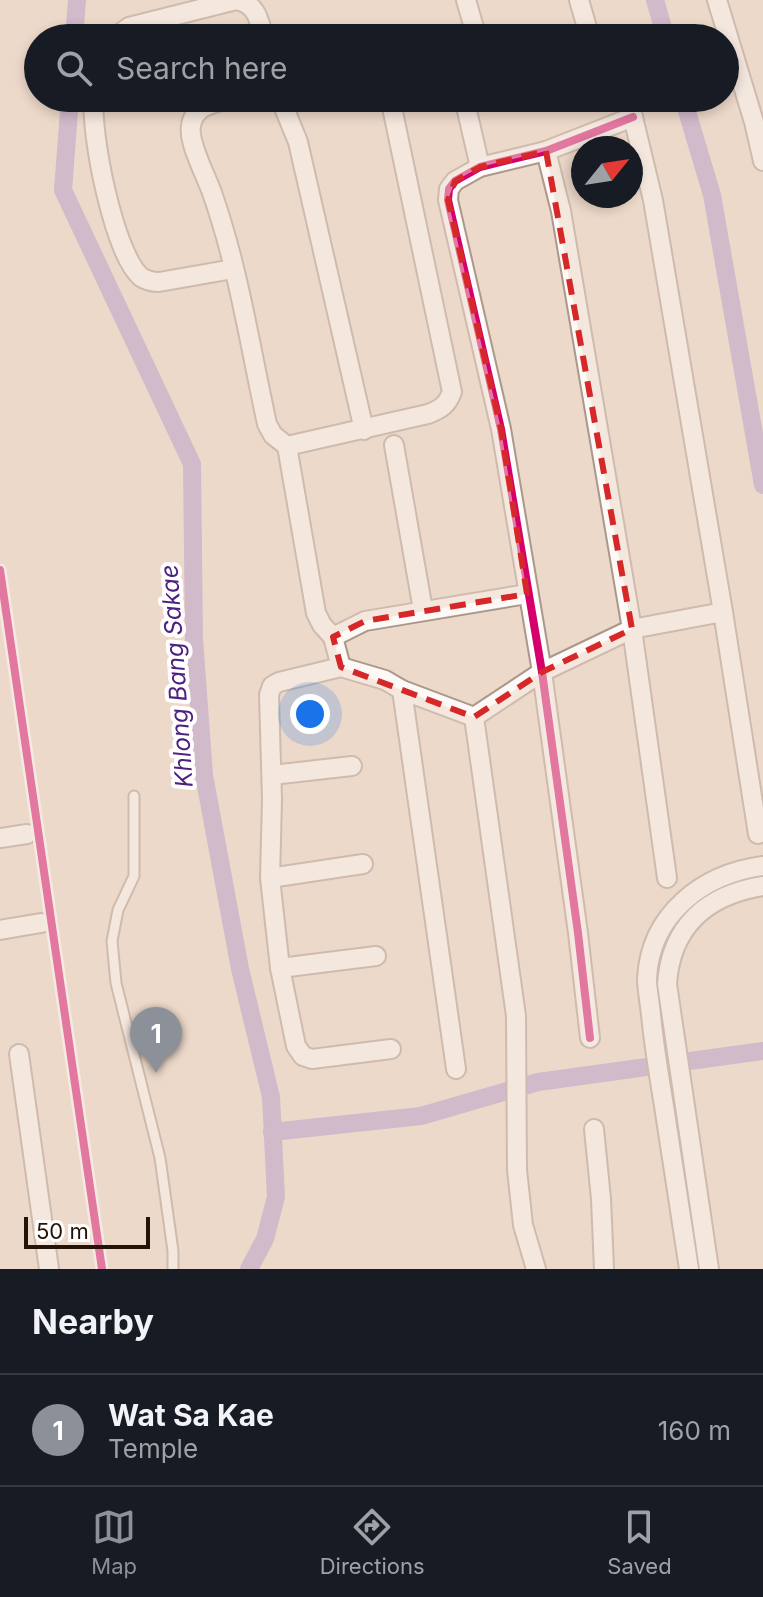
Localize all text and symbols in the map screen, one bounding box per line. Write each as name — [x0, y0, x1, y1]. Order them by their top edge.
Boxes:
search box — [24, 24, 739, 112]
icon: search — [52, 46, 96, 90]
text: Search here — [116, 50, 288, 86]
north arrow — [571, 136, 643, 208]
water label: Khlong Bang Sakae — [154, 563, 199, 789]
your location — [290, 694, 330, 734]
pin: 1 — [130, 1007, 182, 1073]
scale bar — [24, 1213, 150, 1249]
text: 50 m — [36, 1218, 89, 1244]
text: Nearby — [32, 1301, 154, 1342]
text: Wat Sa Kae — [108, 1397, 274, 1433]
text: 1 — [52, 1415, 64, 1446]
text: 160 m — [658, 1415, 731, 1446]
text: Temple — [108, 1433, 198, 1464]
tab: Map — [91, 1505, 137, 1579]
tab: Directions — [320, 1505, 425, 1579]
tab: Saved — [607, 1505, 672, 1579]

